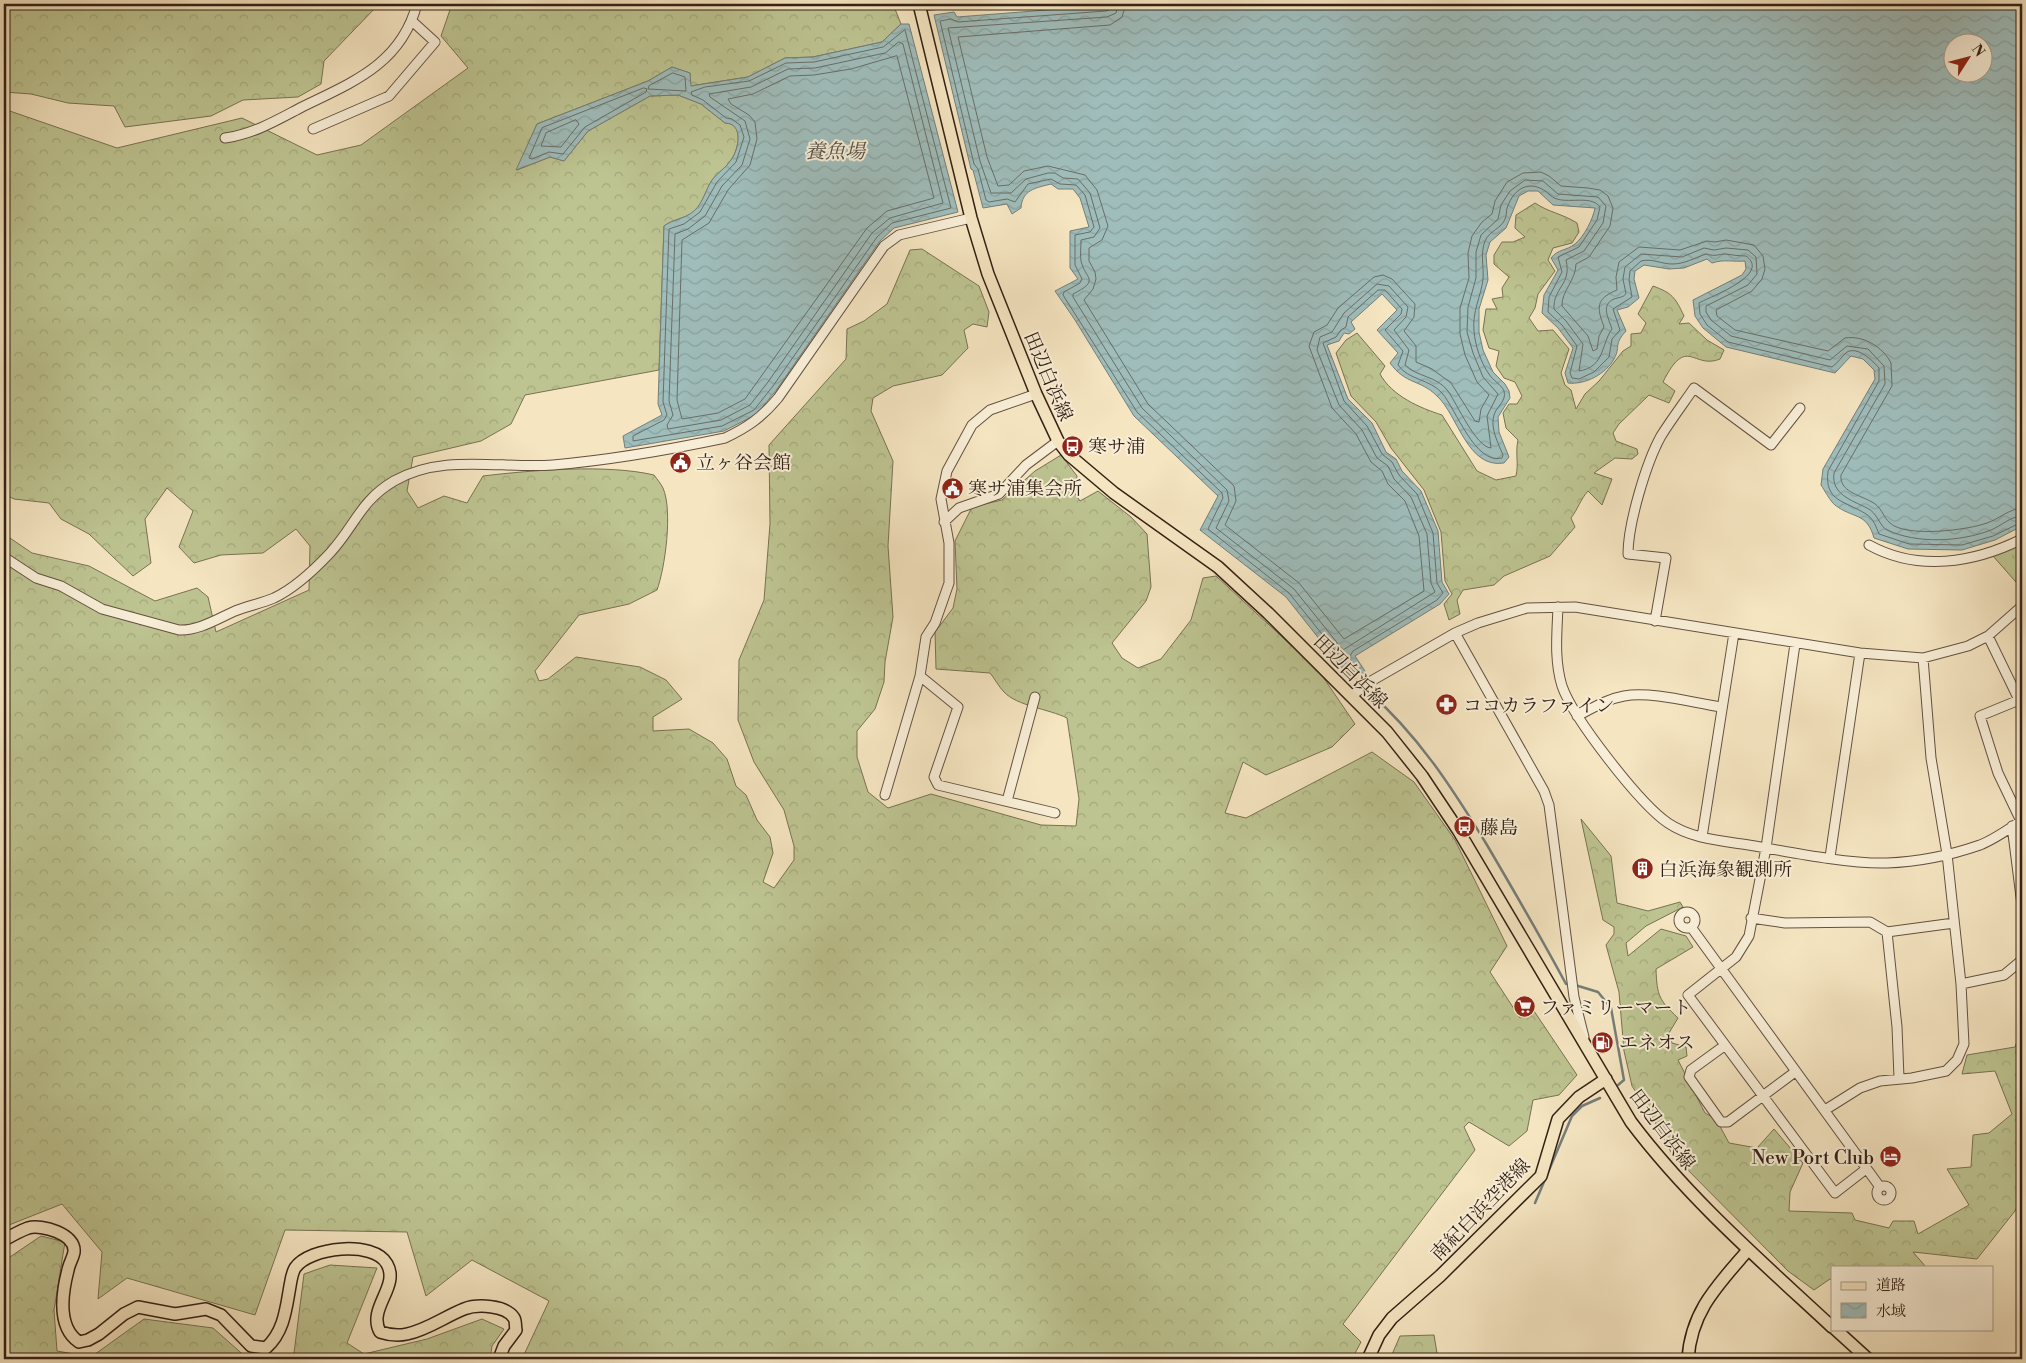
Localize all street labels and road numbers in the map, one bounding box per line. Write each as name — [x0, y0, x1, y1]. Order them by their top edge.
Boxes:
street label: 田辺白浜線 — [1018, 328, 1078, 425]
street label: 田辺白浜線 — [1308, 630, 1392, 714]
street label: 田辺白浜線 — [1624, 1084, 1700, 1175]
street label: 南紀白浜空港線 — [1426, 1154, 1536, 1266]

